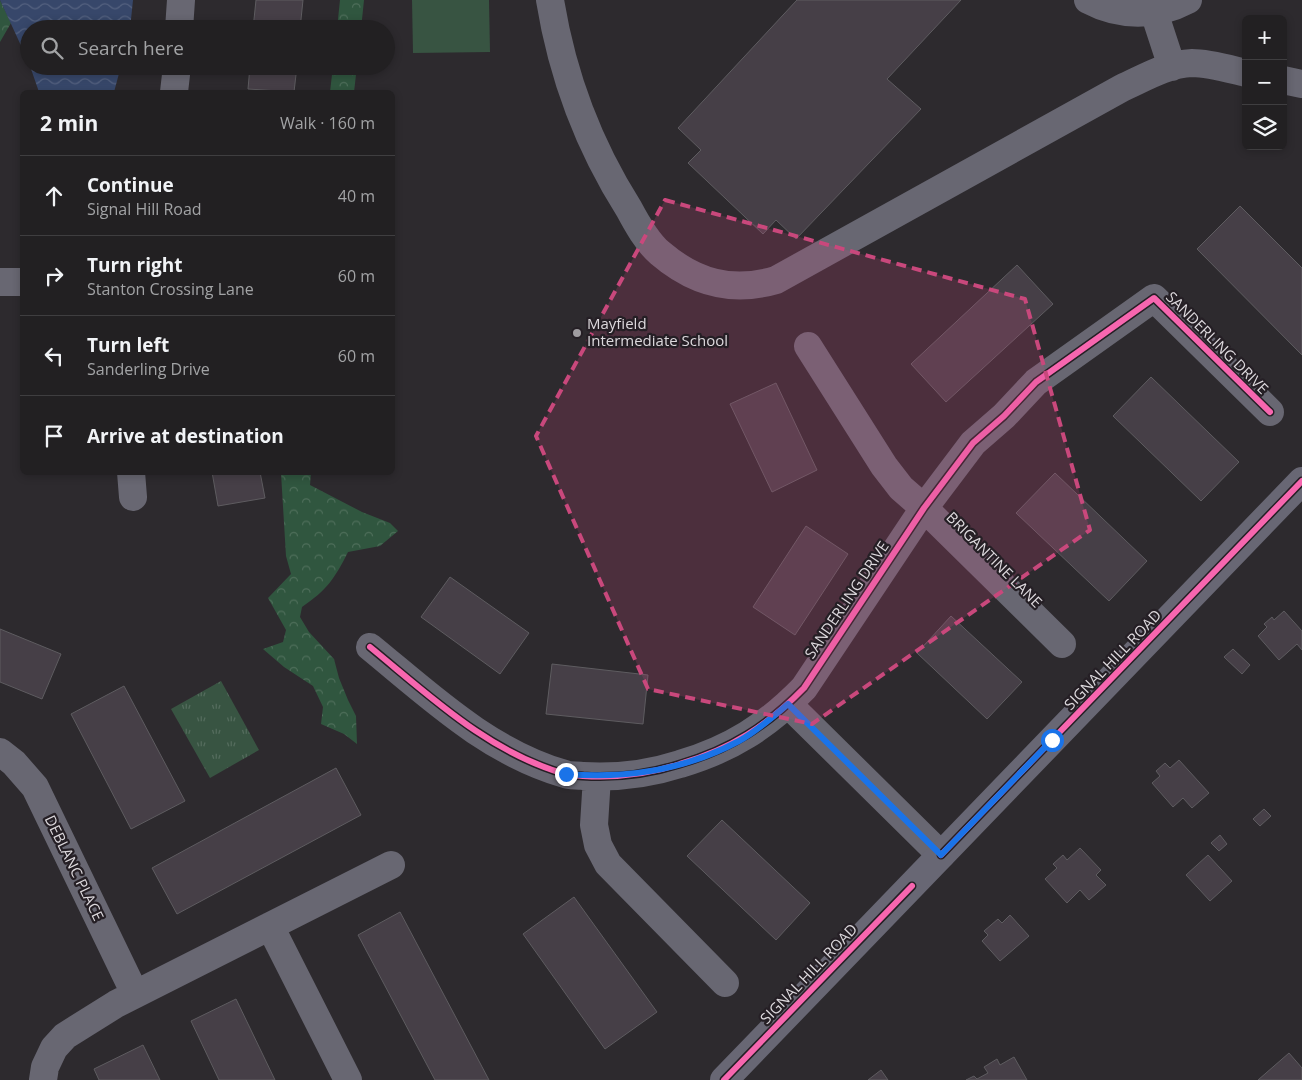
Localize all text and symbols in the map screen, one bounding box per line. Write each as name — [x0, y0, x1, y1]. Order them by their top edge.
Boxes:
map controls — [1242, 15, 1287, 150]
button: + — [1242, 15, 1287, 60]
search box — [20, 20, 395, 75]
icon: search — [38, 34, 66, 62]
text: Search here — [78, 35, 184, 61]
button: − — [1242, 60, 1287, 105]
button: layers — [1242, 105, 1287, 150]
text: 2 min — [40, 109, 98, 137]
text: Walk · 160 m — [280, 112, 375, 134]
text: Continue — [87, 172, 174, 198]
icon: ahead — [40, 182, 68, 210]
text: 40 m — [338, 185, 375, 207]
text: Signal Hill Road — [87, 198, 202, 220]
text: Turn right — [87, 252, 182, 278]
icon: right — [40, 262, 68, 290]
text: 60 m — [338, 265, 375, 287]
text: Stanton Crossing Lane — [87, 278, 254, 300]
street label: SANDERLING DRIVE — [1162, 287, 1273, 398]
place label: Mayfield Intermediate School — [587, 313, 728, 350]
marker: Mayfield Intermediate School — [571, 327, 583, 339]
text: Turn left — [87, 332, 169, 358]
icon: left — [40, 342, 68, 370]
text: 60 m — [338, 345, 375, 367]
text: Sanderling Drive — [87, 358, 210, 380]
icon: arrive — [40, 422, 68, 450]
text: Arrive at destination — [87, 423, 284, 449]
street label: BRIGANTINE LANE — [942, 507, 1047, 612]
street label: SANDERLING DRIVE — [800, 537, 893, 662]
street label: SIGNAL HILL ROAD — [1059, 605, 1165, 714]
route start — [1041, 729, 1064, 752]
route end — [555, 763, 578, 786]
street label: DEBLANC PLACE — [41, 812, 109, 924]
street label: SIGNAL HILL ROAD — [755, 919, 861, 1028]

